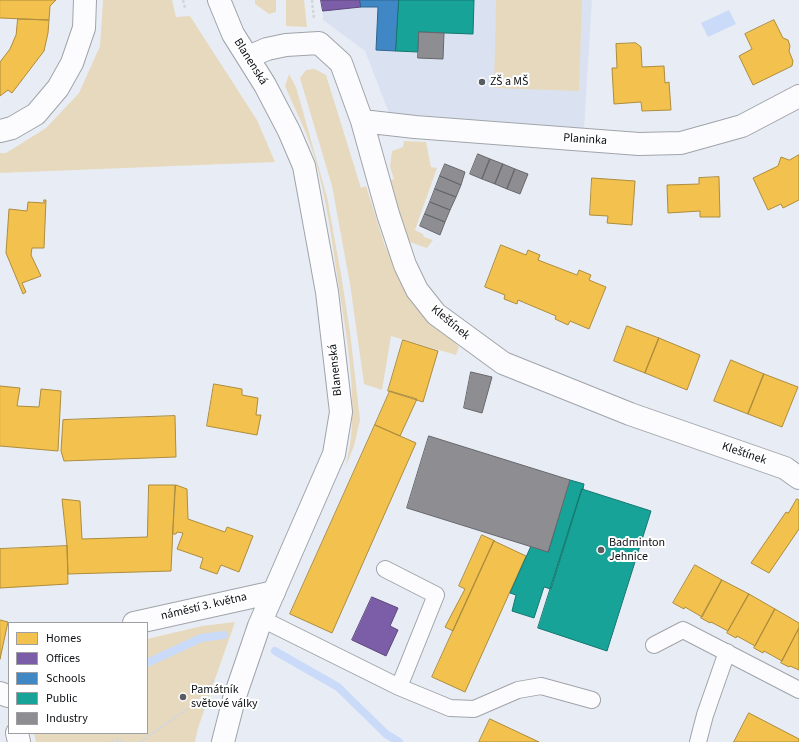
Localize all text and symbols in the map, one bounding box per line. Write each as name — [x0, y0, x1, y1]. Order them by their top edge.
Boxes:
street label: Blanenská — [230, 36, 270, 88]
place label: ZŠ a MŠ — [490, 75, 528, 89]
marker: ZŠ a MŠ — [477, 77, 487, 87]
street label: Planinka — [563, 131, 607, 149]
street label: Kleštínek — [428, 303, 472, 343]
street label: Blanenská — [326, 343, 346, 397]
street label: Kleštínek — [720, 440, 768, 468]
place label: Badminton Jehnice — [609, 536, 665, 564]
marker: Badminton Jehnice — [596, 545, 606, 555]
street label: náměstí 3. května — [159, 590, 249, 624]
legend — [8, 622, 148, 734]
text: Homes — [46, 630, 81, 647]
text: Offices — [46, 650, 80, 667]
text: Schools — [46, 670, 86, 687]
place label: Památník světové války — [191, 683, 258, 711]
text: Public — [46, 690, 77, 707]
marker: Památník světové války — [178, 692, 188, 702]
text: Industry — [46, 710, 88, 727]

